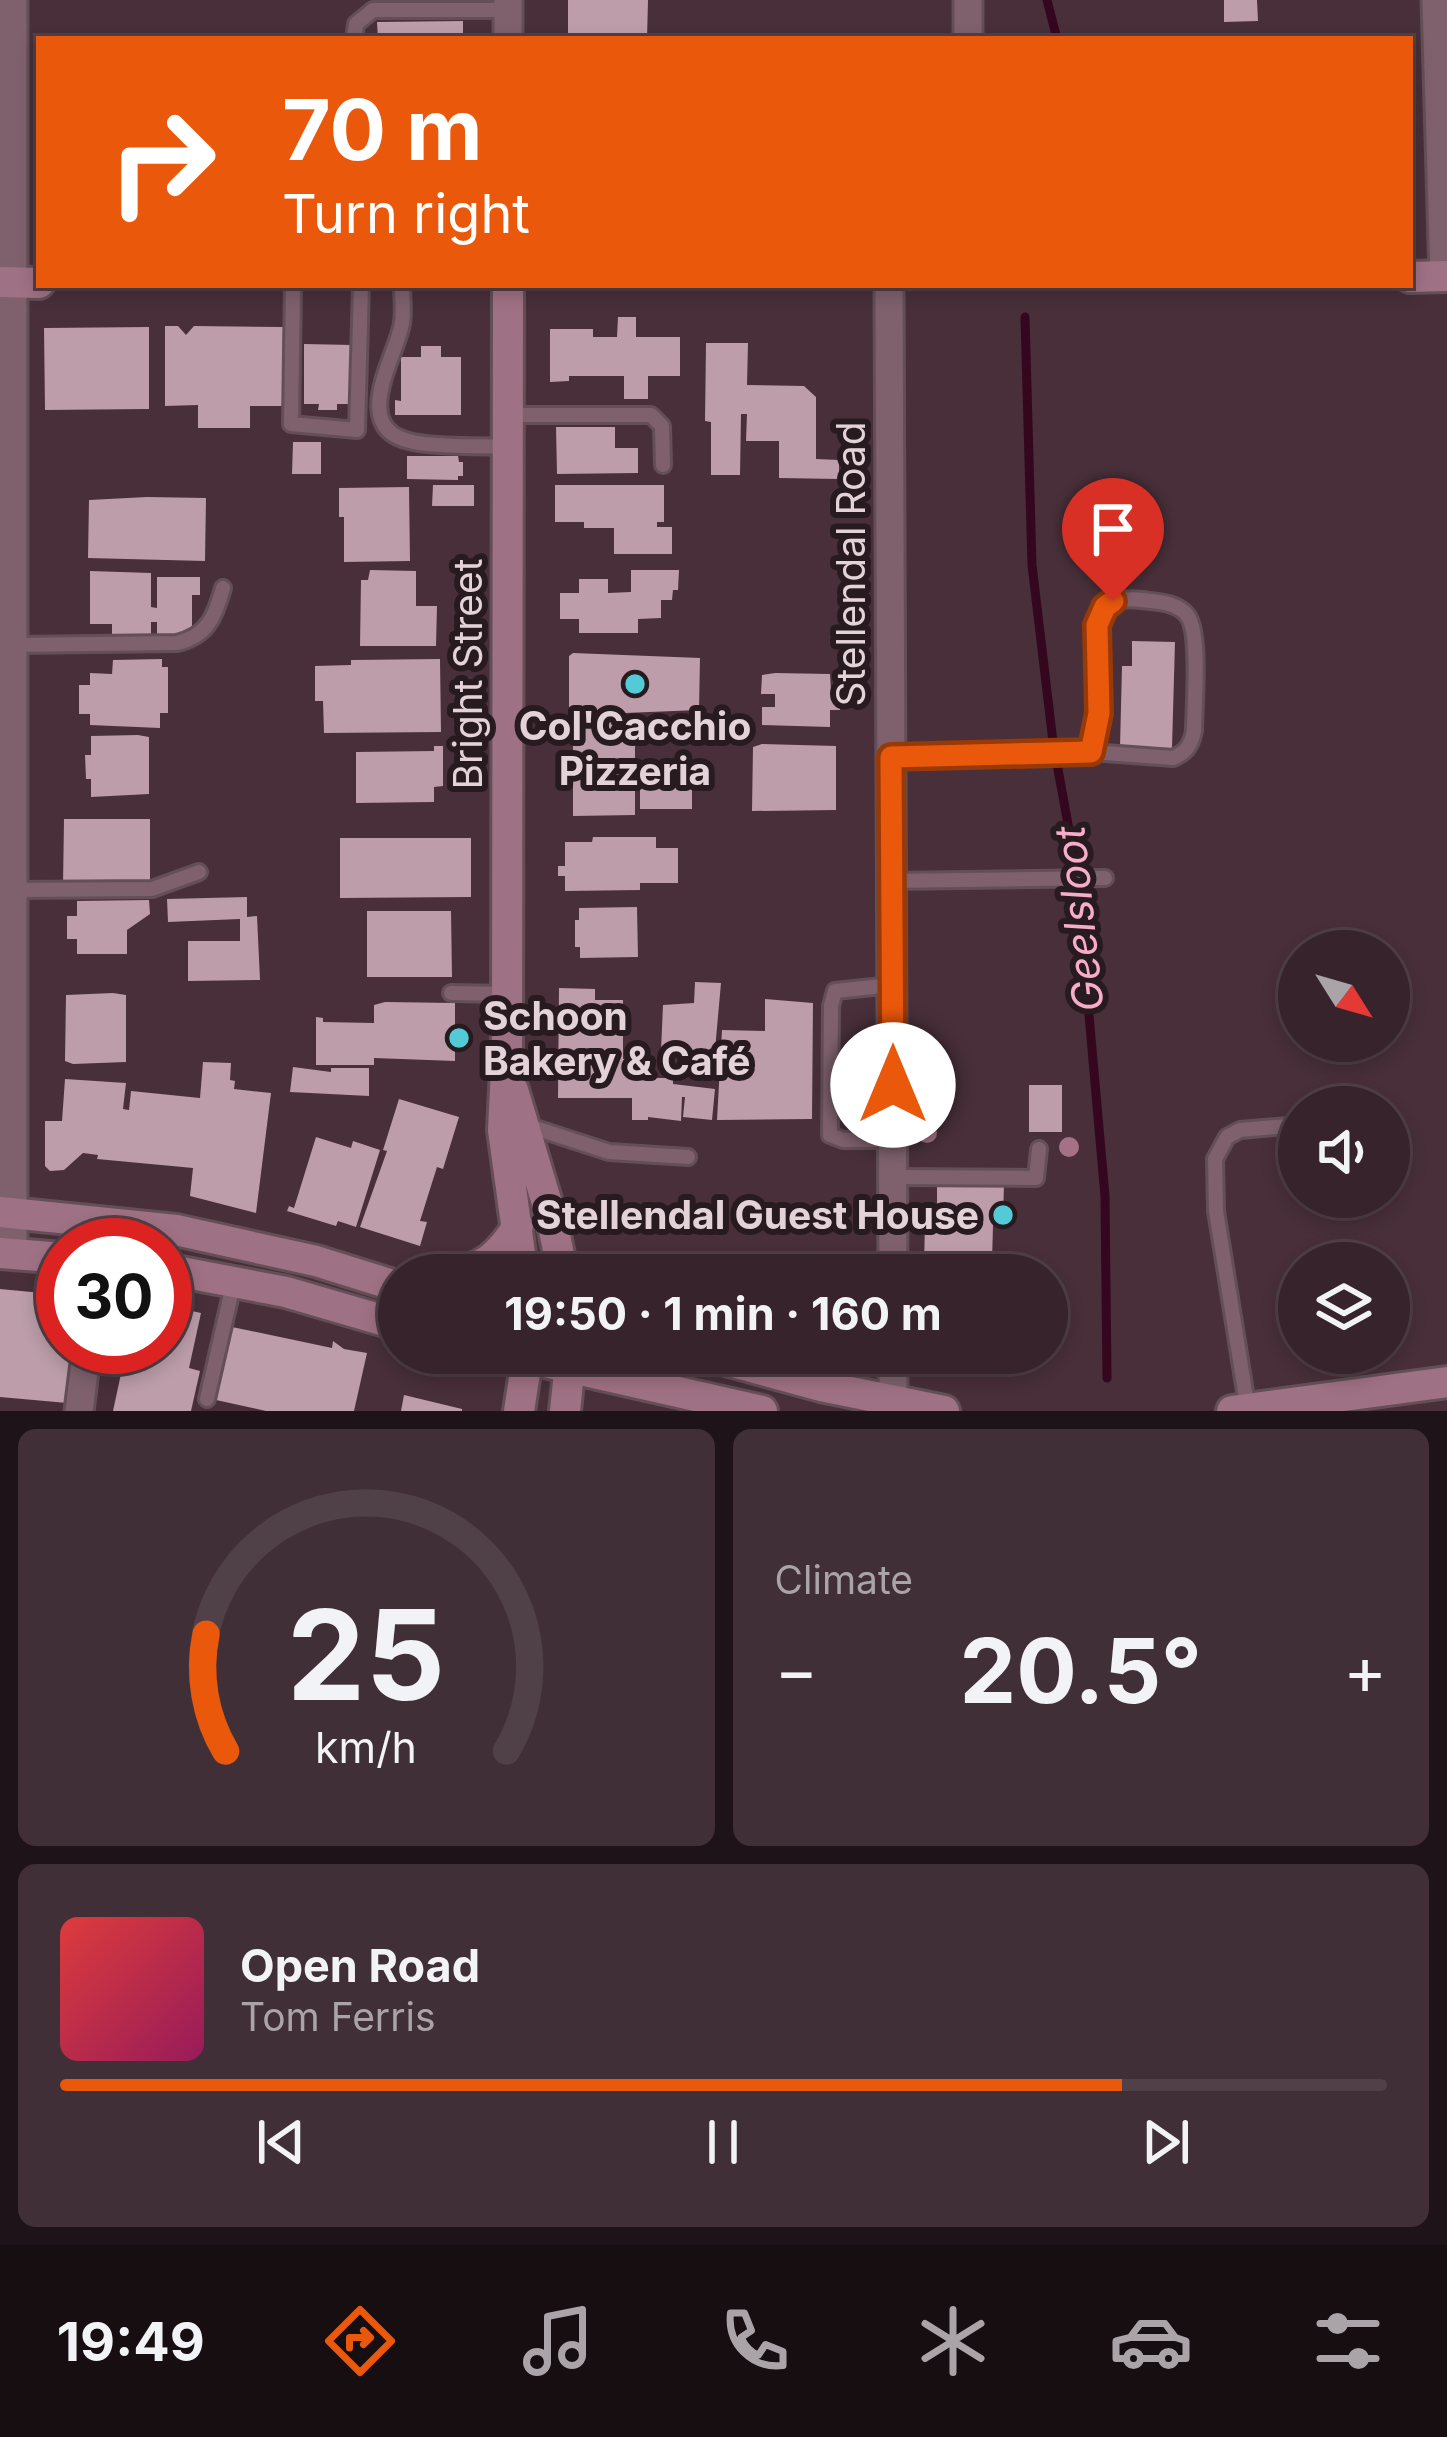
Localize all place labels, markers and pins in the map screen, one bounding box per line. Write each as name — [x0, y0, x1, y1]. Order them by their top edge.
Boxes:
pin — [1062, 478, 1164, 601]
marker: Col'Cacchio Pizzeria — [622, 671, 648, 697]
place label: Col'Cacchio Pizzeria — [519, 702, 751, 794]
place label: Schoon Bakery & Café — [483, 992, 750, 1084]
marker: Schoon Bakery & Café — [446, 1025, 472, 1051]
place label: Stellendal Guest House — [536, 1191, 979, 1238]
marker: Stellendal Guest House — [990, 1202, 1016, 1228]

